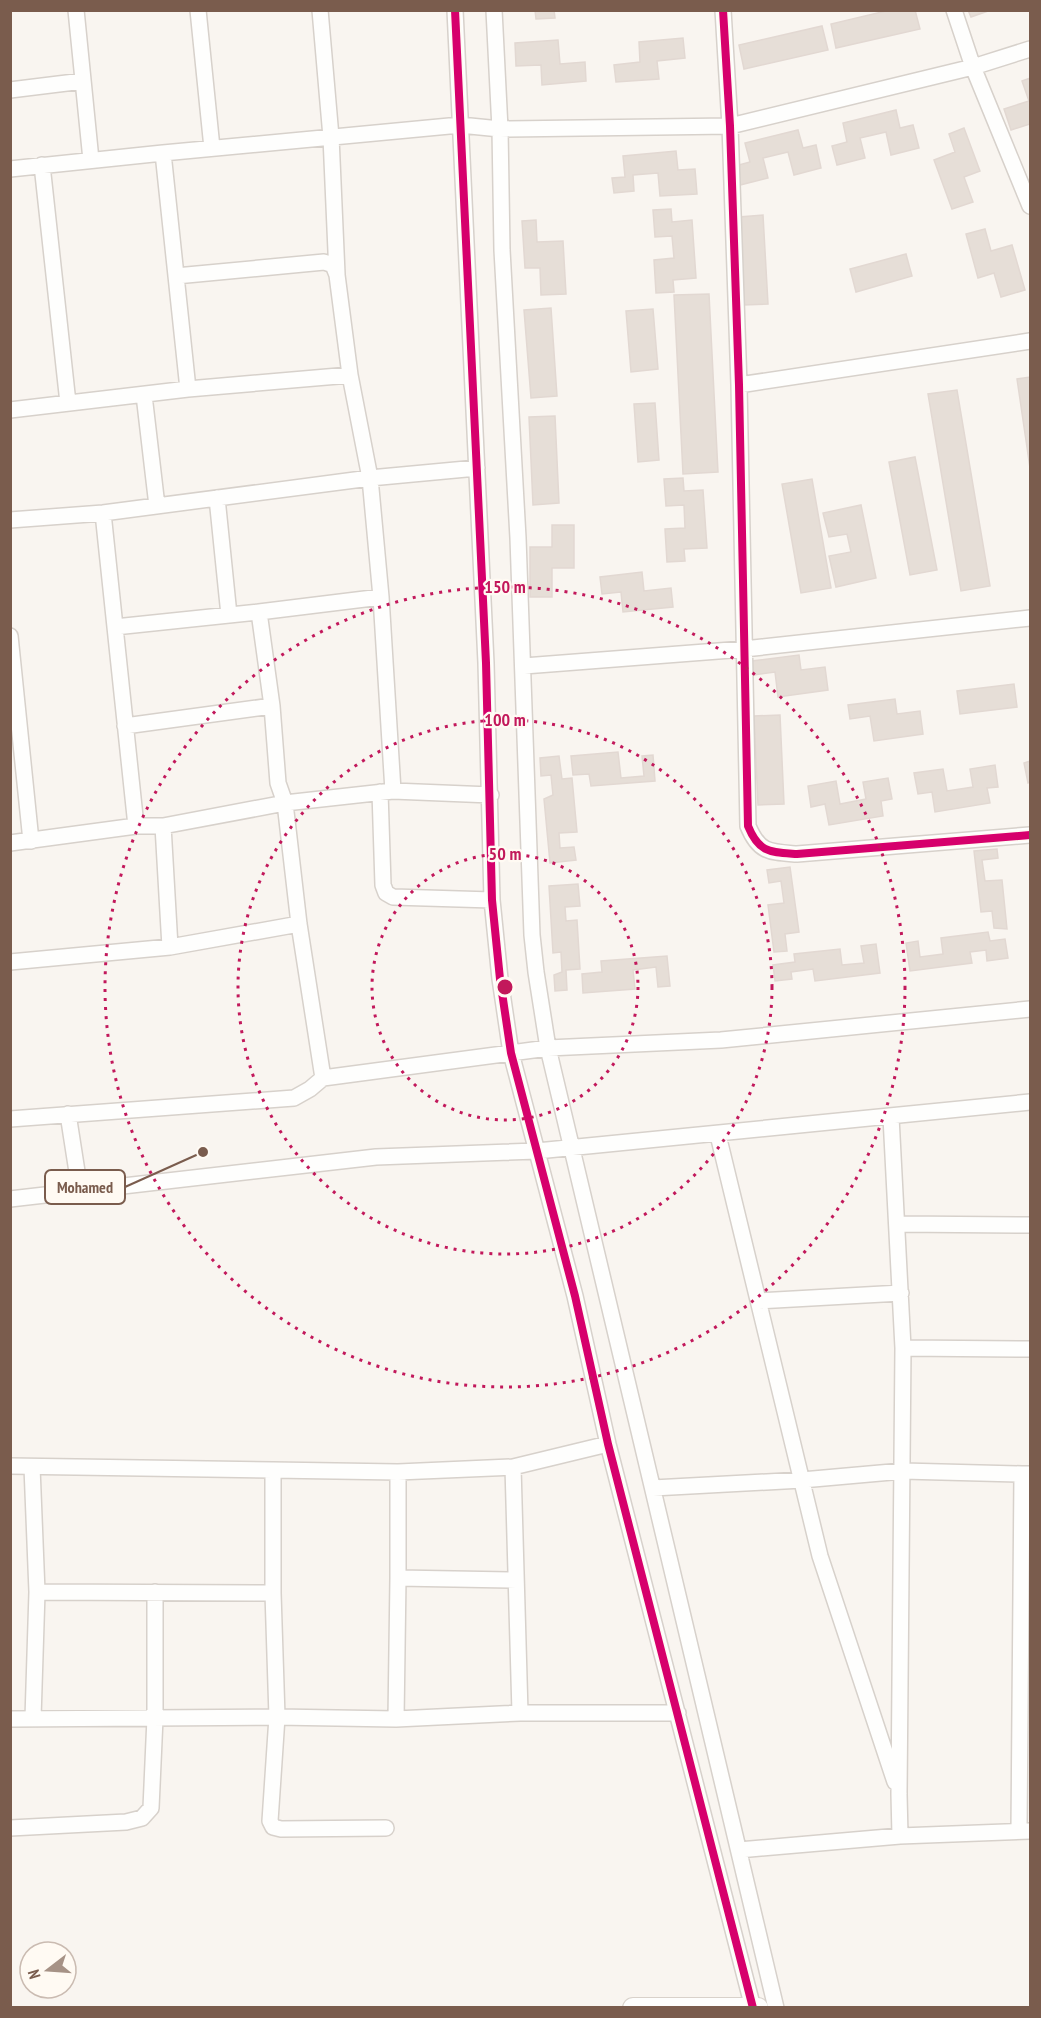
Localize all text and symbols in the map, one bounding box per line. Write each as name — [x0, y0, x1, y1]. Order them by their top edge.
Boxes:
text: 150 m — [484, 575, 526, 598]
text: 100 m — [484, 708, 526, 731]
text: 50 m — [489, 842, 521, 865]
centre of rings — [495, 977, 515, 997]
callout: Mohamed — [45, 1170, 125, 1204]
text: Mohamed — [57, 1177, 113, 1197]
north arrow — [18, 1940, 78, 2000]
text: N — [23, 1967, 44, 1981]

